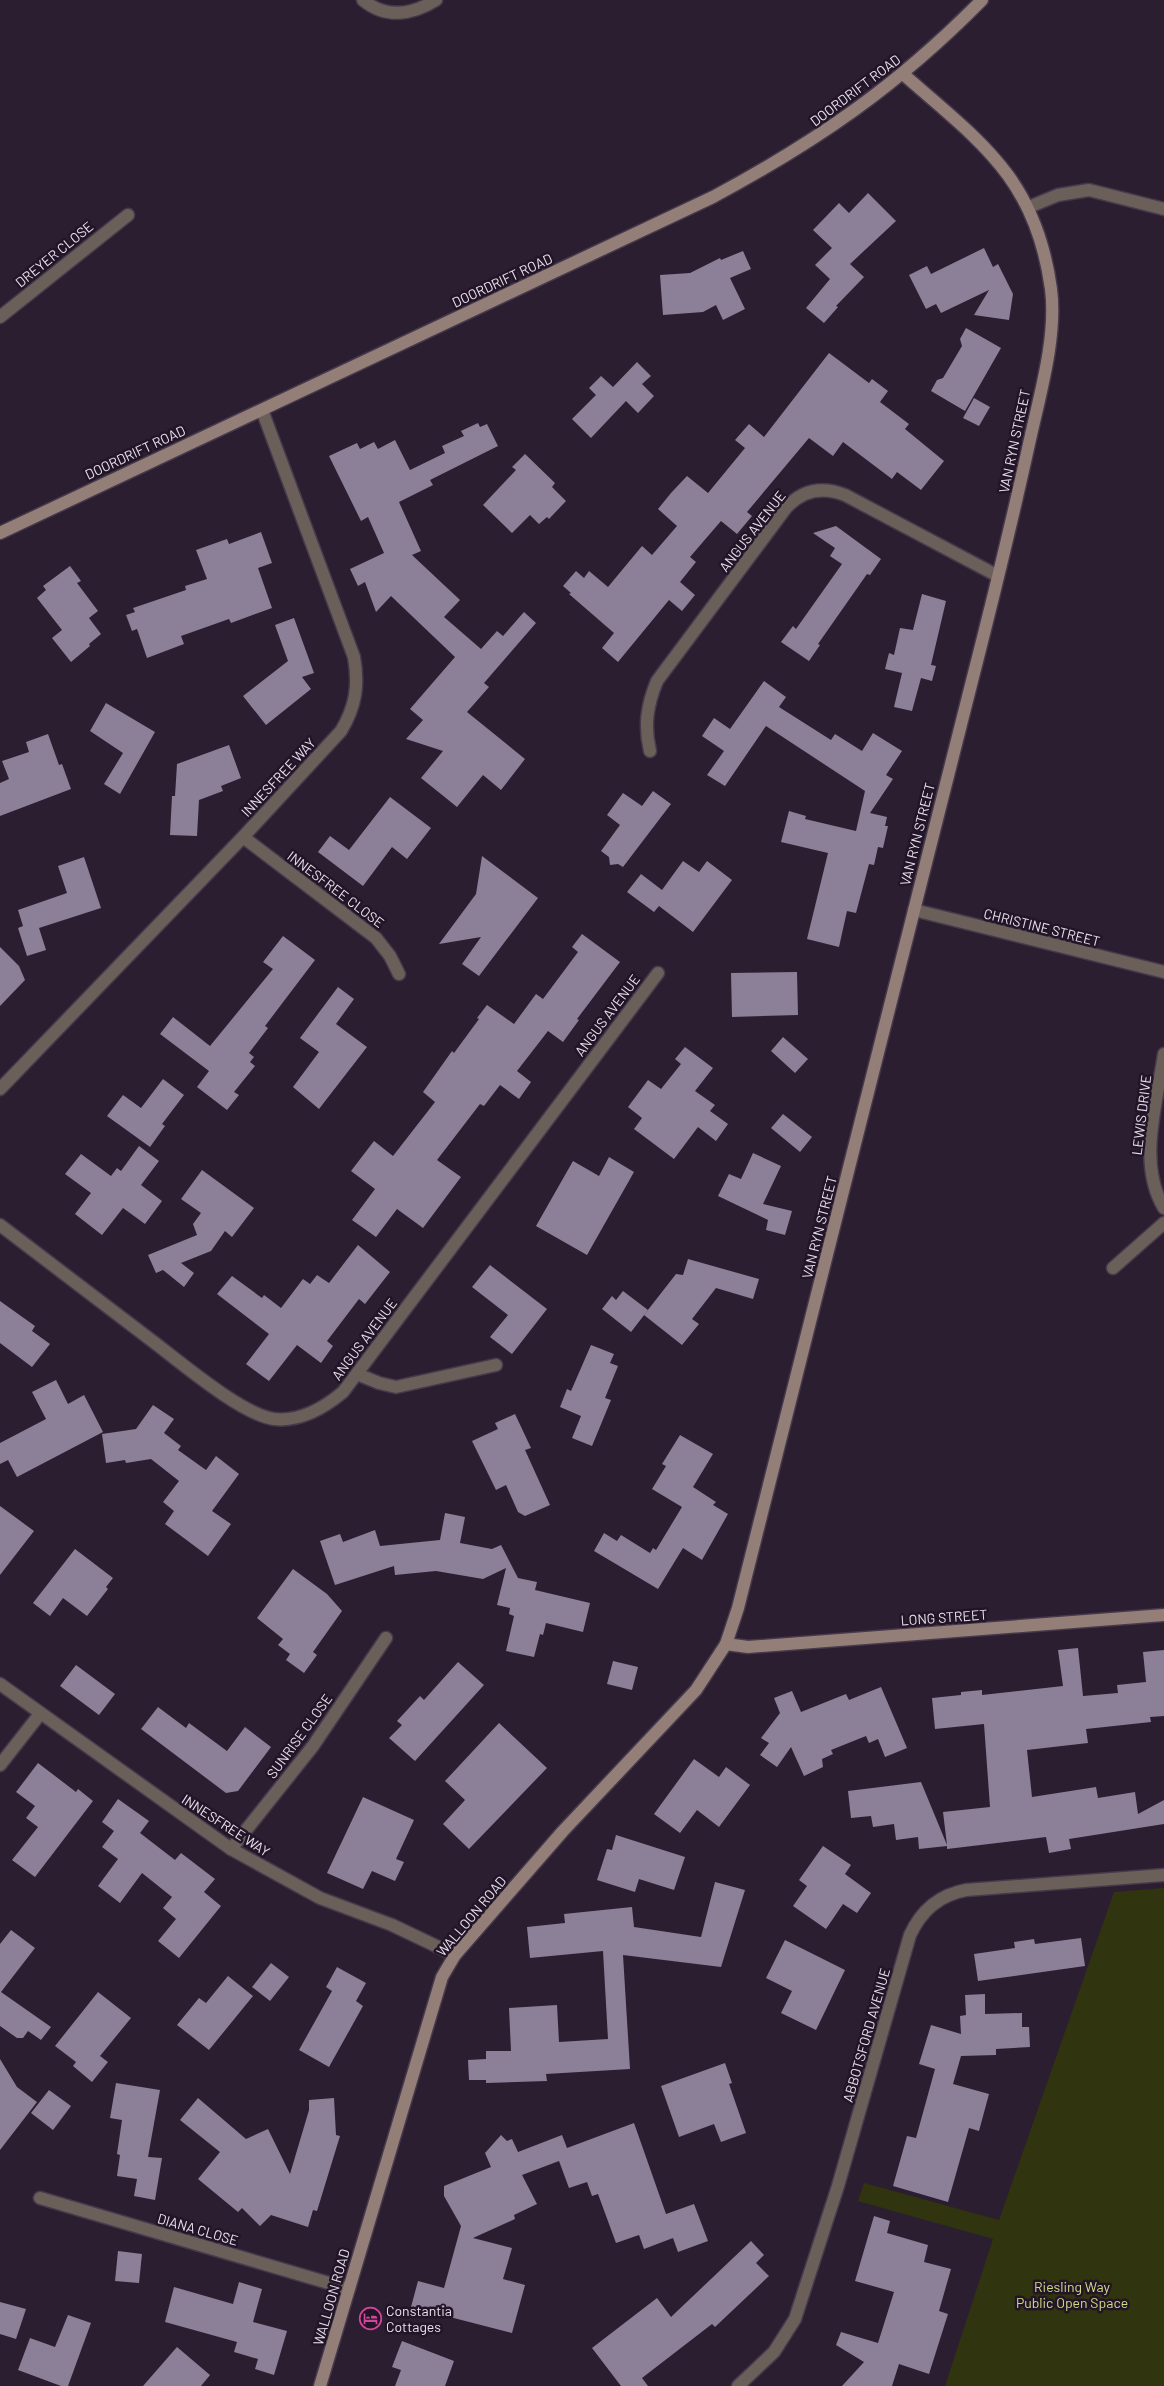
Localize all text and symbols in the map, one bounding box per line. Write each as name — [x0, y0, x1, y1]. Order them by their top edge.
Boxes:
street label: DOORDRIFT ROAD — [807, 51, 903, 129]
street label: DREYER CLOSE — [12, 217, 96, 291]
street label: DOORDRIFT ROAD — [449, 249, 555, 311]
street label: VAN RYN STREET — [995, 388, 1033, 494]
street label: DOORDRIFT ROAD — [82, 421, 188, 483]
street label: ANGUS AVENUE — [715, 487, 789, 575]
street label: INNESFREE WAY — [237, 734, 319, 820]
street label: VAN RYN STREET — [896, 781, 938, 887]
street label: INNESFREE CLOSE — [284, 847, 388, 931]
street label: CHRISTINE STREET — [982, 904, 1102, 950]
street label: ANGUS AVENUE — [571, 971, 643, 1059]
street label: LEWIS DRIVE — [1128, 1074, 1154, 1156]
street label: VAN RYN STREET — [798, 1174, 840, 1280]
street label: ANGUS AVENUE — [328, 1295, 400, 1383]
street label: LONG STREET — [900, 1605, 988, 1629]
street label: SUNRISE CLOSE — [263, 1691, 335, 1781]
street label: INNESFREE WAY — [179, 1790, 273, 1860]
street label: WALLOON ROAD — [433, 1872, 509, 1960]
street label: ABBOTSFORD AVENUE — [839, 1966, 893, 2104]
street label: DIANA CLOSE — [156, 2209, 240, 2249]
street label: WALLOON ROAD — [309, 2247, 353, 2347]
park label: Riesling Way Public Open Space — [1016, 2278, 1128, 2311]
place label: Constantia Cottages — [386, 2302, 452, 2335]
hotel icon: Constantia Cottages — [358, 2306, 382, 2330]

